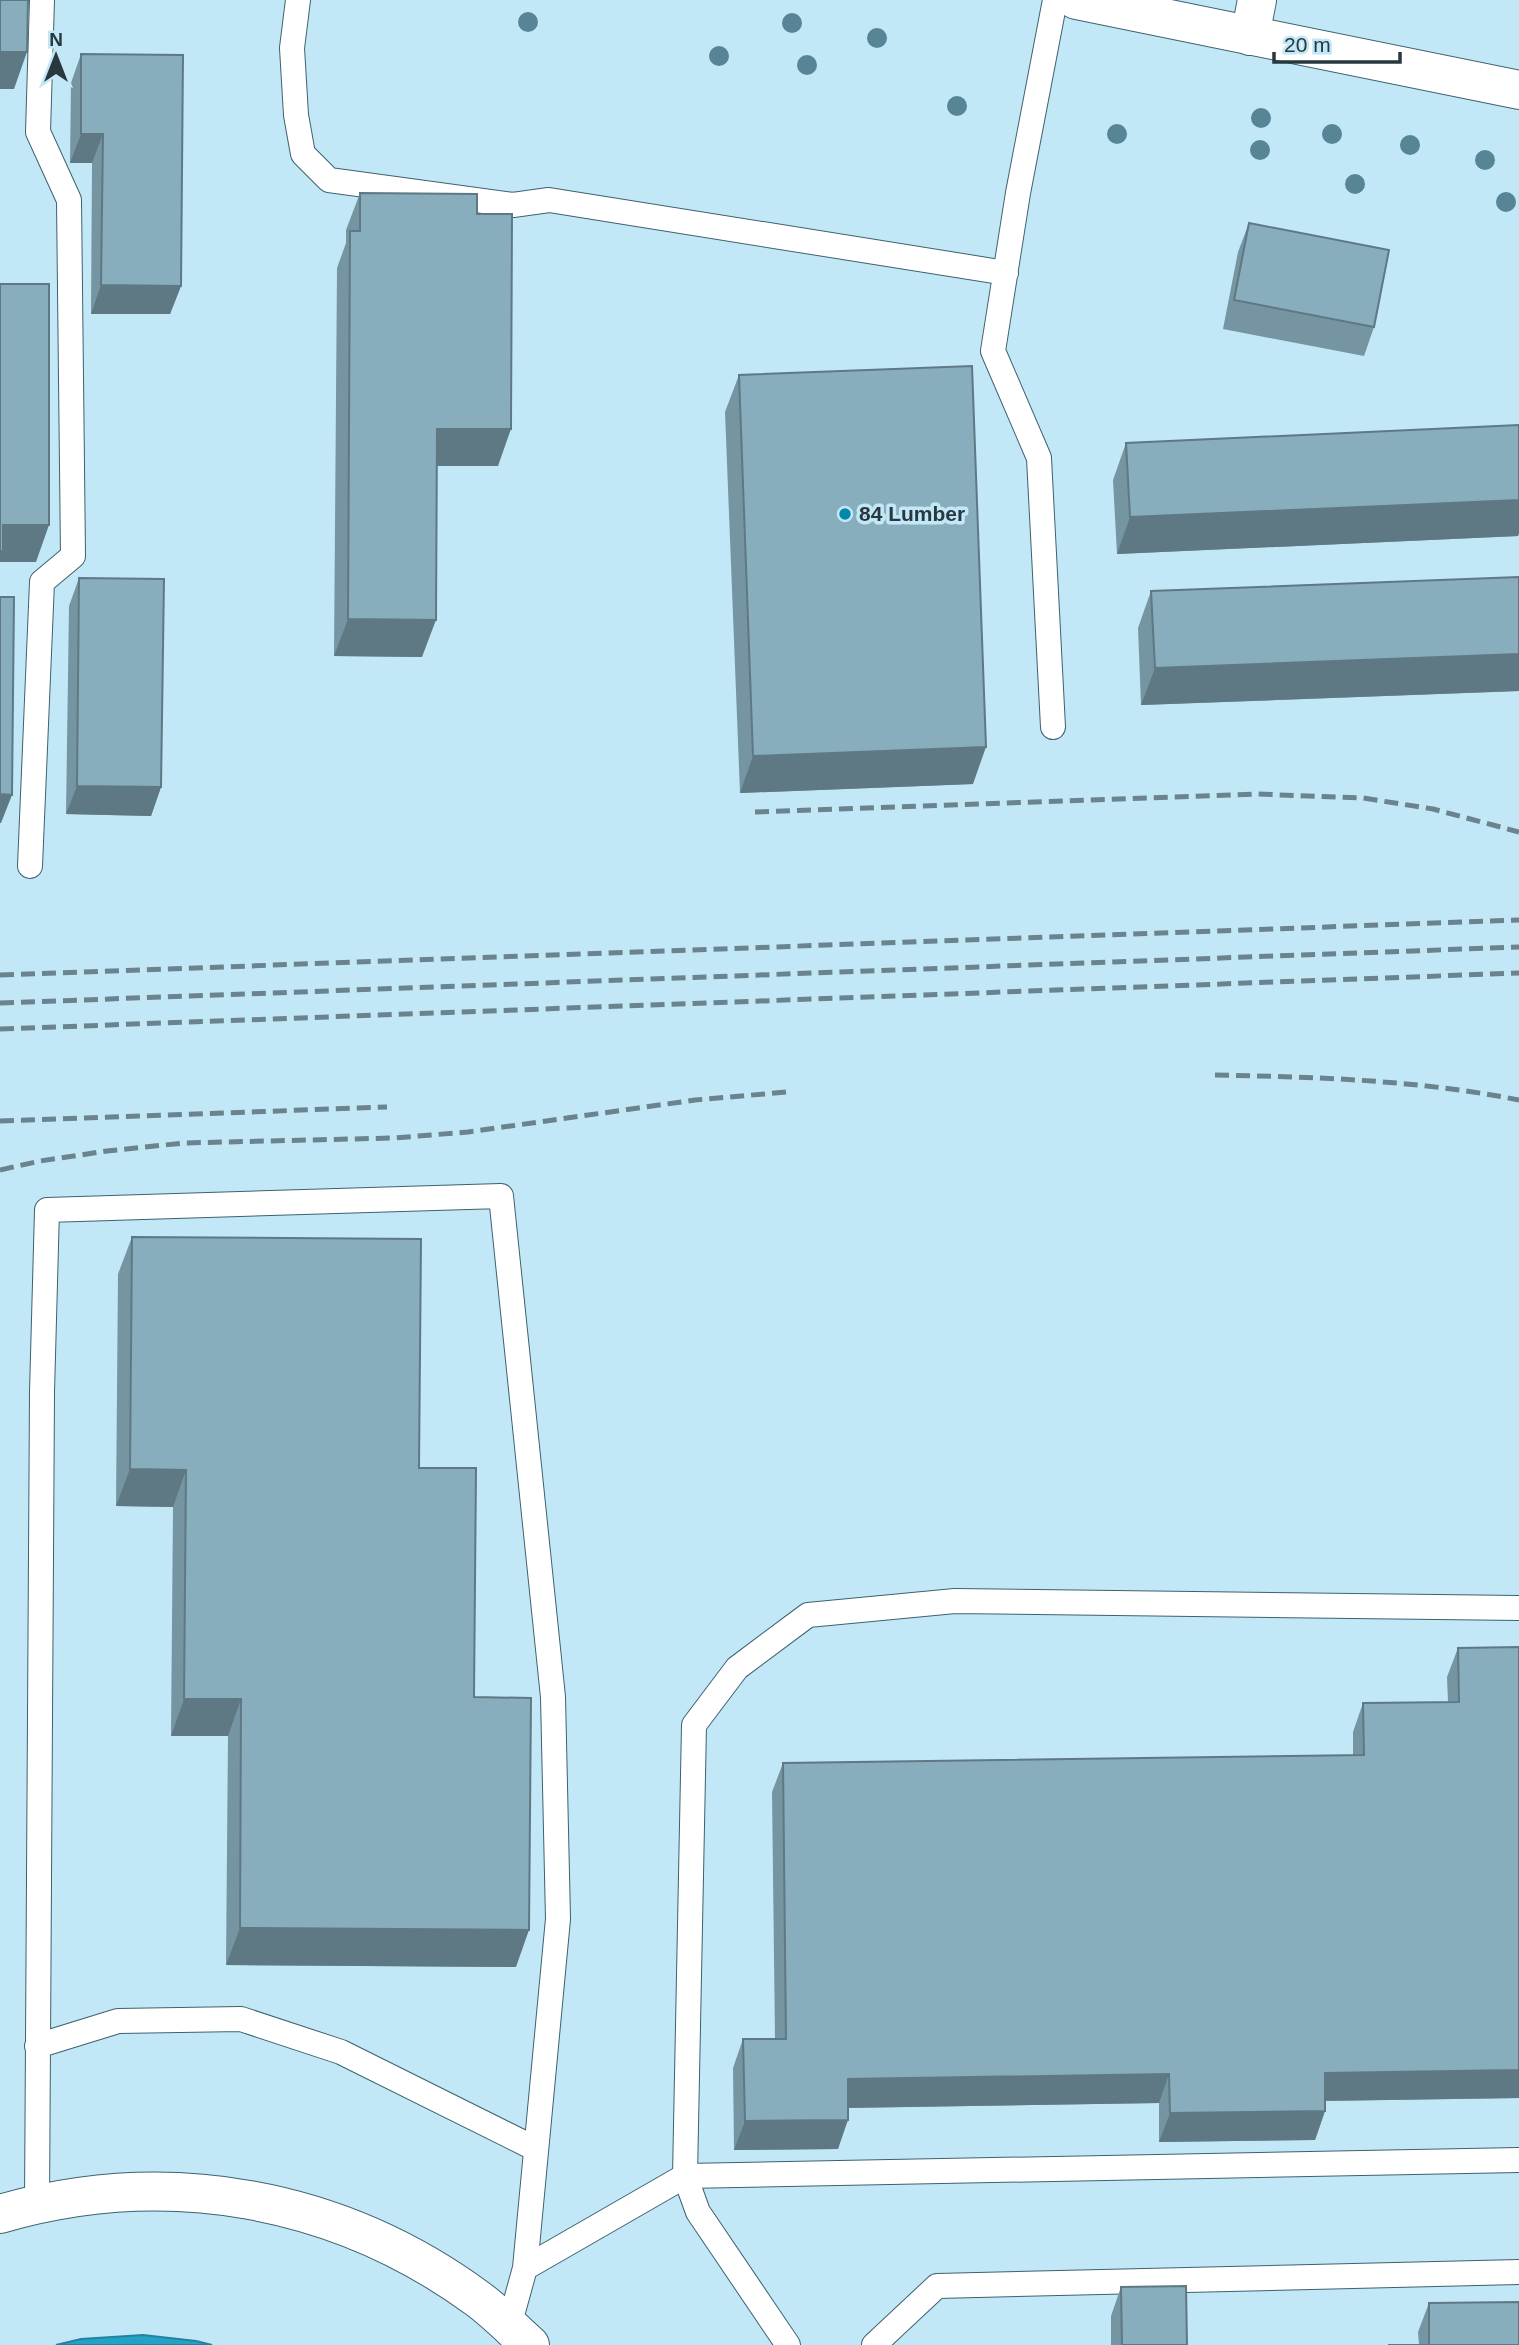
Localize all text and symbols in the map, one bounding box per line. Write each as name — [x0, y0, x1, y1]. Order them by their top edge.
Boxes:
north arrow — [21, 21, 91, 91]
scale bar — [1274, 21, 1400, 65]
text: N — [49, 29, 63, 50]
text: 20 m — [1284, 33, 1331, 56]
place label: 84 Lumber — [859, 502, 965, 525]
marker: 84 Lumber — [837, 506, 853, 522]

